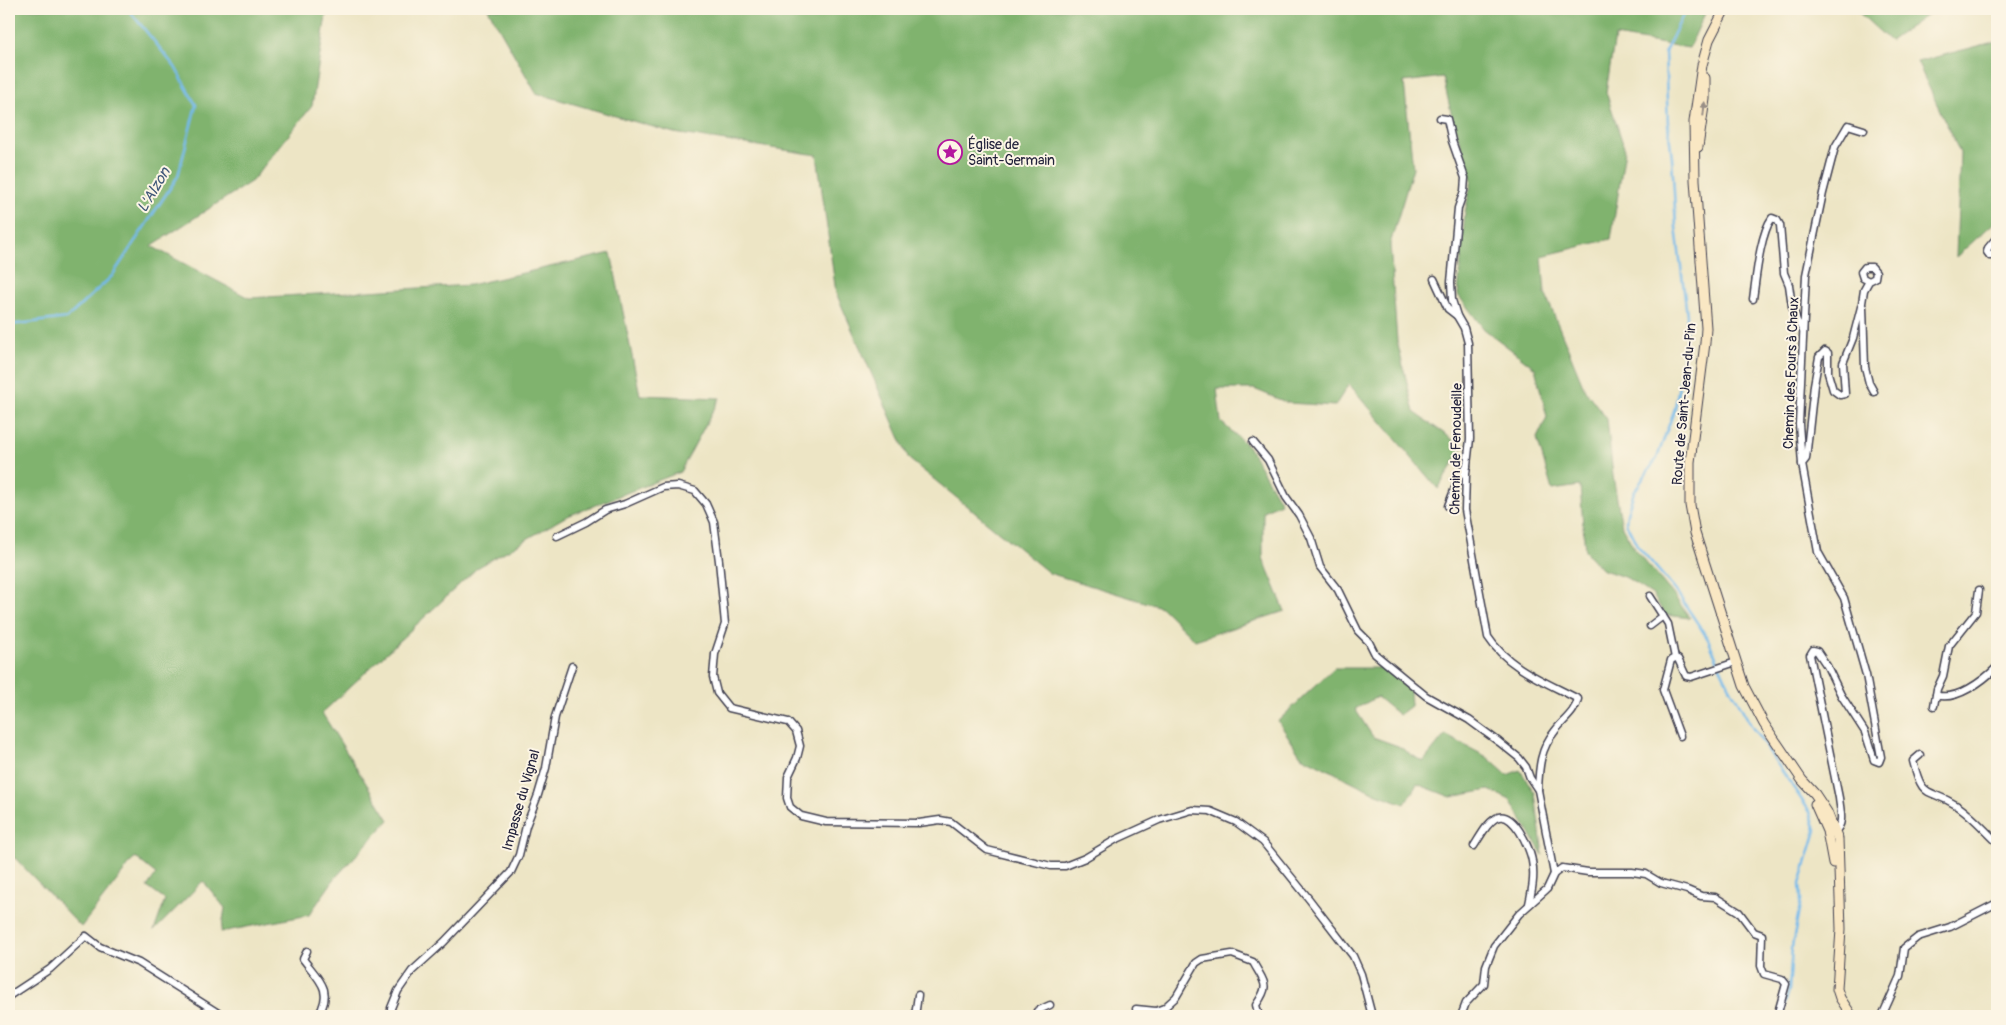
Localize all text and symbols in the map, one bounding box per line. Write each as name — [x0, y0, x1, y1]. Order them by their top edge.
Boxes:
one-way arrow — [1700, 100, 1708, 116]
place label: Église de Saint-Germain — [968, 135, 1055, 169]
place icon: Église de Saint-Germain — [937, 139, 963, 165]
water label: L'Alzon — [133, 163, 176, 216]
street label: Chemin des Fours à Chaux — [1780, 297, 1802, 449]
street label: Route de Saint-Jean-du-Pin — [1668, 322, 1700, 486]
street label: Chemin de Fenoudeille — [1446, 383, 1466, 515]
street label: Impasse du Vignal — [498, 747, 544, 853]

